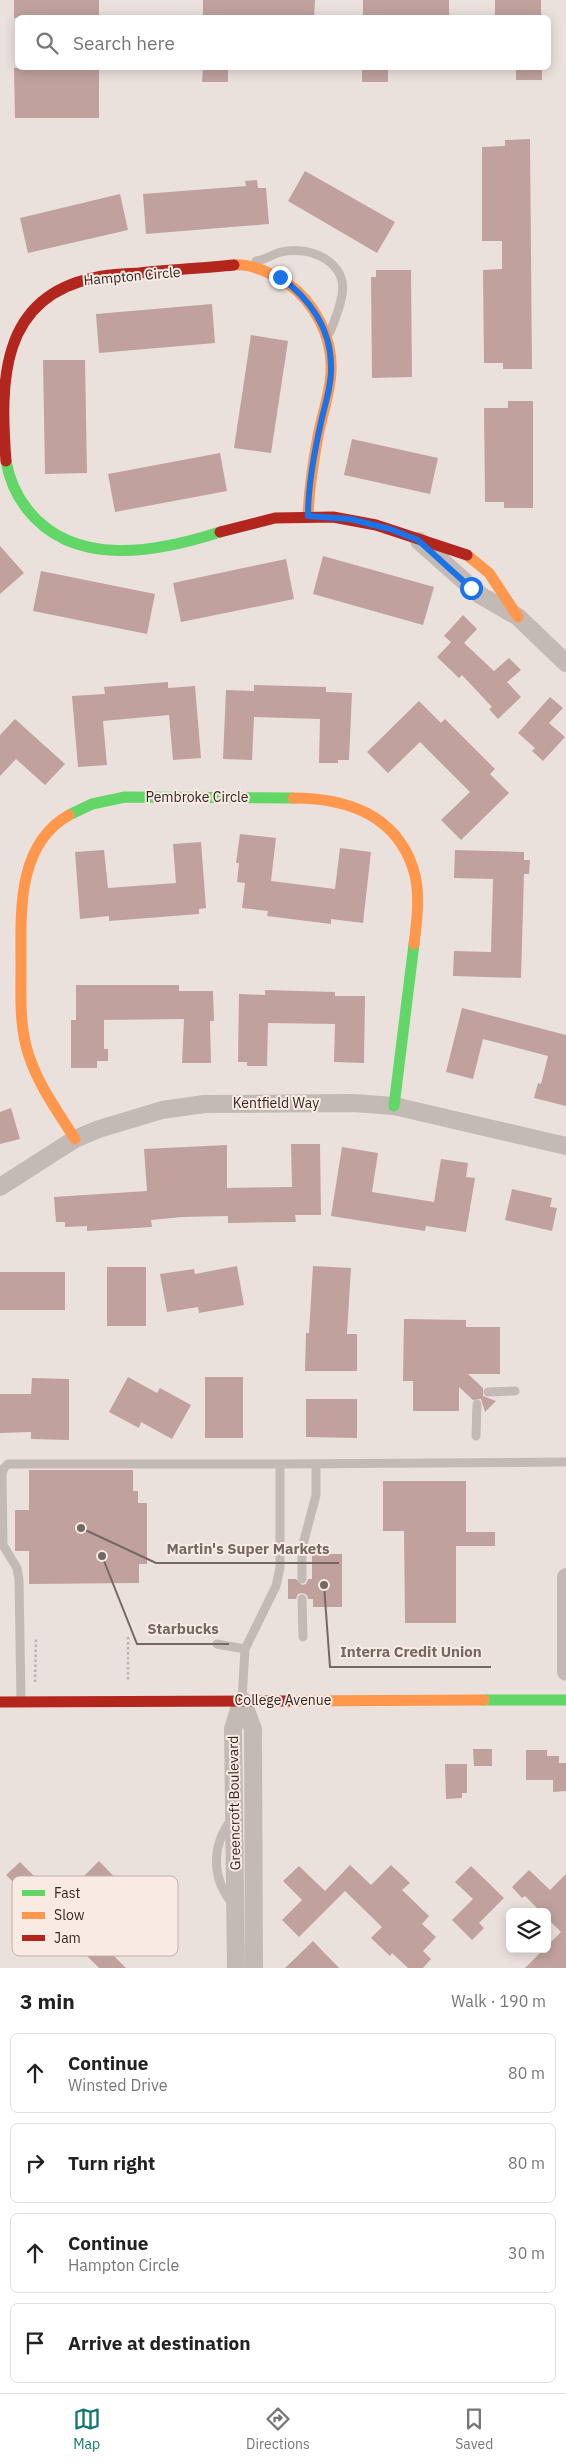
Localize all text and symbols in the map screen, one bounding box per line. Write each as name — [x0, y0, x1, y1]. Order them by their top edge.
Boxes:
search box — [15, 15, 551, 70]
icon: search — [33, 29, 61, 57]
text: Search here — [73, 31, 175, 55]
street label: Hampton Circle — [83, 263, 182, 289]
route end — [269, 266, 292, 289]
route start — [460, 577, 483, 600]
street label: Pembroke Circle — [145, 788, 249, 806]
street label: Kentfield Way — [233, 1094, 319, 1112]
callout: Martin's Super Markets — [156, 1533, 339, 1563]
text: Martin's Super Markets — [166, 1539, 330, 1558]
callout: Starbucks — [137, 1614, 229, 1644]
text: Starbucks — [147, 1619, 219, 1638]
callout: Interra Credit Union — [330, 1637, 491, 1667]
text: Interra Credit Union — [340, 1642, 482, 1661]
street label: College Avenue — [235, 1691, 332, 1709]
street label: Greencroft Boulevard — [224, 1736, 244, 1870]
legend — [12, 1876, 178, 1956]
text: Fast — [54, 1884, 80, 1902]
text: Slow — [54, 1906, 85, 1924]
map controls — [506, 1908, 551, 1953]
button: layers — [506, 1908, 551, 1953]
text: Jam — [54, 1929, 81, 1947]
text: 3 min — [20, 1987, 75, 2015]
text: Walk · 190 m — [451, 1991, 546, 2011]
text: Continue — [68, 2051, 148, 2075]
icon: ahead — [21, 2059, 49, 2087]
text: 80 m — [508, 2063, 545, 2083]
text: Winsted Drive — [68, 2075, 168, 2095]
icon: right — [21, 2149, 49, 2177]
text: Turn right — [68, 2151, 155, 2175]
text: 80 m — [508, 2153, 545, 2173]
text: Continue — [68, 2231, 148, 2255]
icon: ahead — [21, 2239, 49, 2267]
text: 30 m — [508, 2243, 545, 2263]
text: Hampton Circle — [68, 2255, 179, 2275]
icon: arrive — [21, 2329, 49, 2357]
text: Arrive at destination — [68, 2331, 251, 2355]
tab: Map — [73, 2405, 101, 2453]
tab: Directions — [246, 2405, 310, 2453]
tab: Saved — [455, 2405, 493, 2453]

